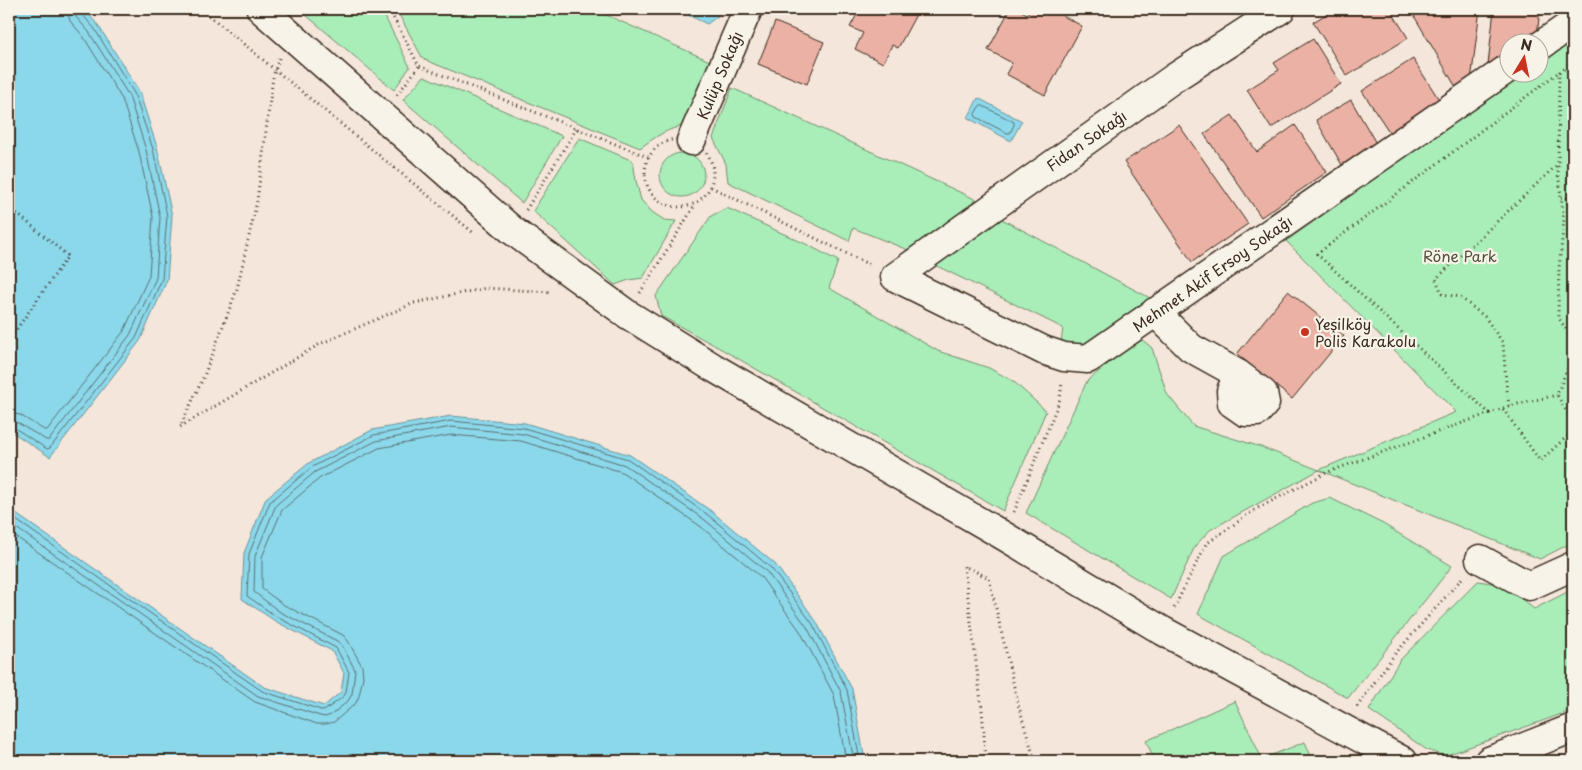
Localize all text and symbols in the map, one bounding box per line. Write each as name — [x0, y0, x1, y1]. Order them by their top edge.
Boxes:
street label: Kulüp Sokağı — [690, 27, 748, 123]
north arrow — [1500, 32, 1550, 82]
text: N — [1519, 33, 1534, 56]
street label: Fidan Sokağı — [1041, 104, 1131, 176]
street label: Mehmet Akif Ersoy Sokağı — [1127, 209, 1297, 337]
park label: Röne Park — [1423, 244, 1497, 267]
place label: Yeşilköy Polis Karakolu — [1315, 312, 1416, 352]
marker: Yeşilköy Polis Karakolu — [1299, 326, 1311, 338]

